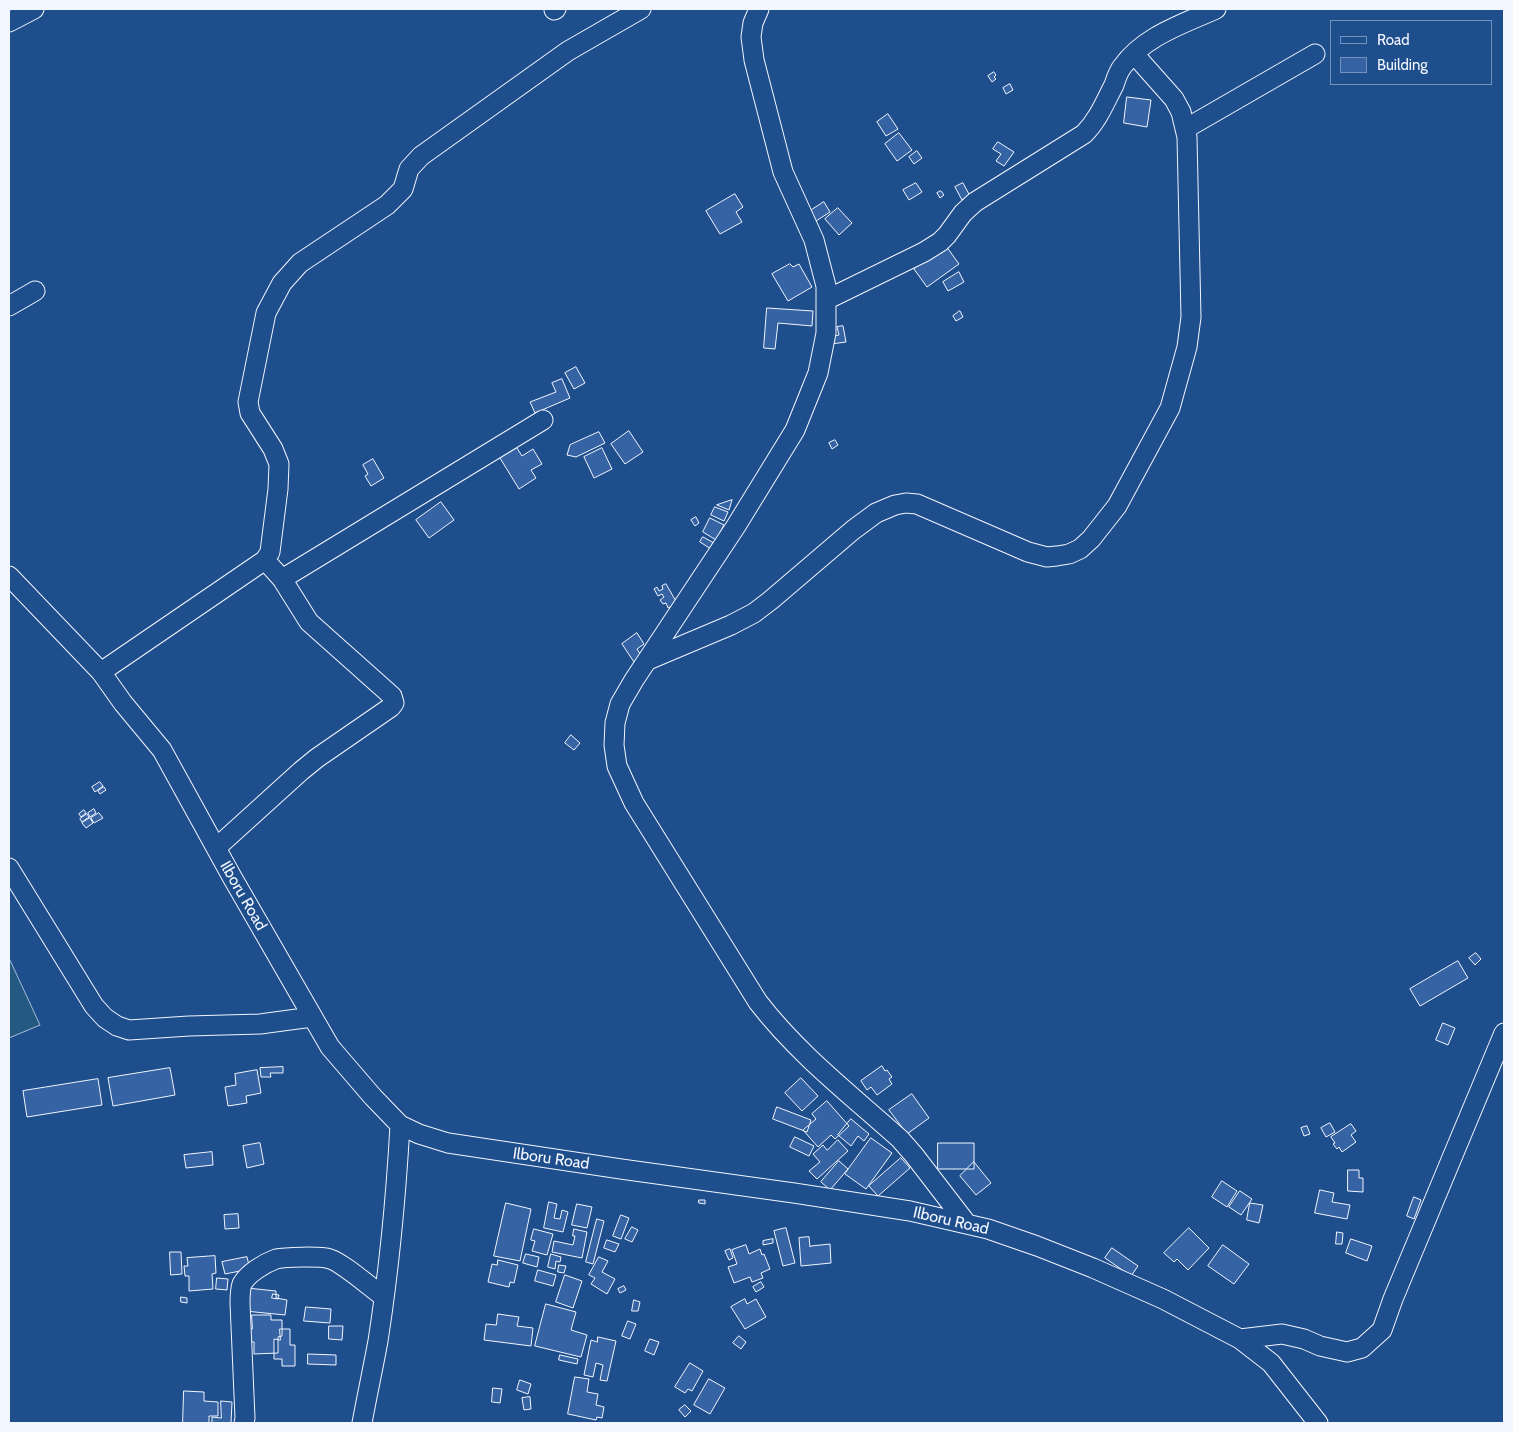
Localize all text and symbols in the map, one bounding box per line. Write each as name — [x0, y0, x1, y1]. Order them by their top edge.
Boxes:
legend — [1330, 20, 1493, 85]
text: Road — [1377, 31, 1410, 49]
text: Building — [1377, 56, 1428, 74]
street label: Ilboru Road — [215, 858, 271, 934]
street label: Ilboru Road — [511, 1144, 591, 1174]
street label: Ilboru Road — [911, 1203, 991, 1239]

